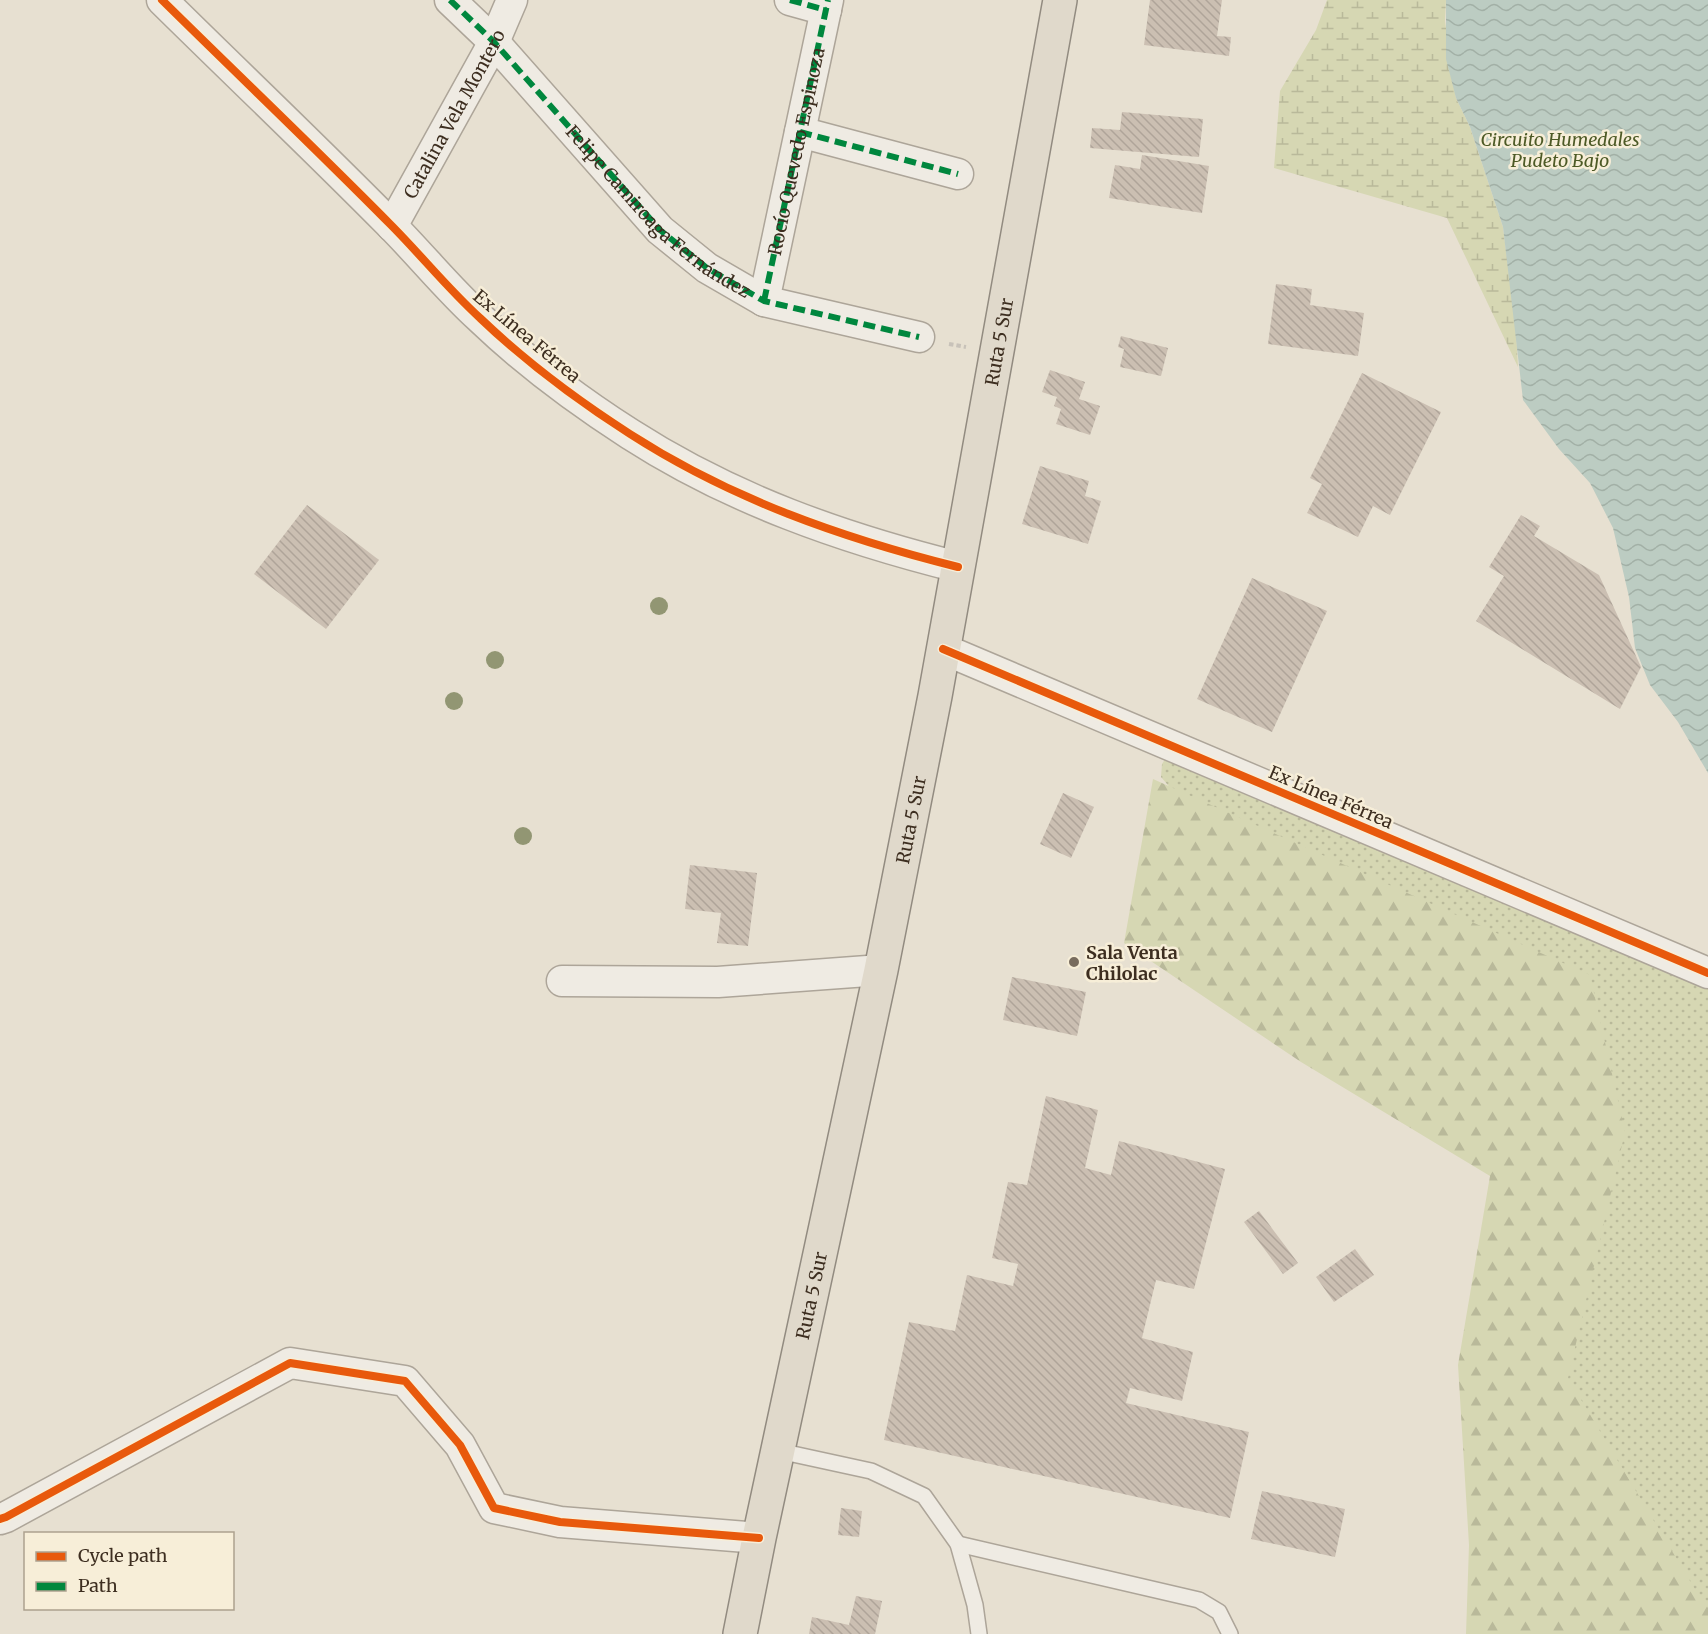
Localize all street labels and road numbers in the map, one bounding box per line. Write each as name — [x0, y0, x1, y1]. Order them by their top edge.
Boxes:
street label: Catalina Vela Montero — [398, 26, 509, 203]
street label: Rocío Quevedo Espinoza — [763, 45, 829, 257]
street label: Felipe Camiroaga Fernández — [561, 120, 755, 303]
street label: Ex Línea Férrea — [469, 284, 586, 388]
street label: Ruta 5 Sur — [979, 296, 1018, 388]
street label: Ex Línea Férrea — [1265, 760, 1397, 834]
street label: Ruta 5 Sur — [891, 774, 931, 866]
street label: Ruta 5 Sur — [791, 1249, 832, 1341]

